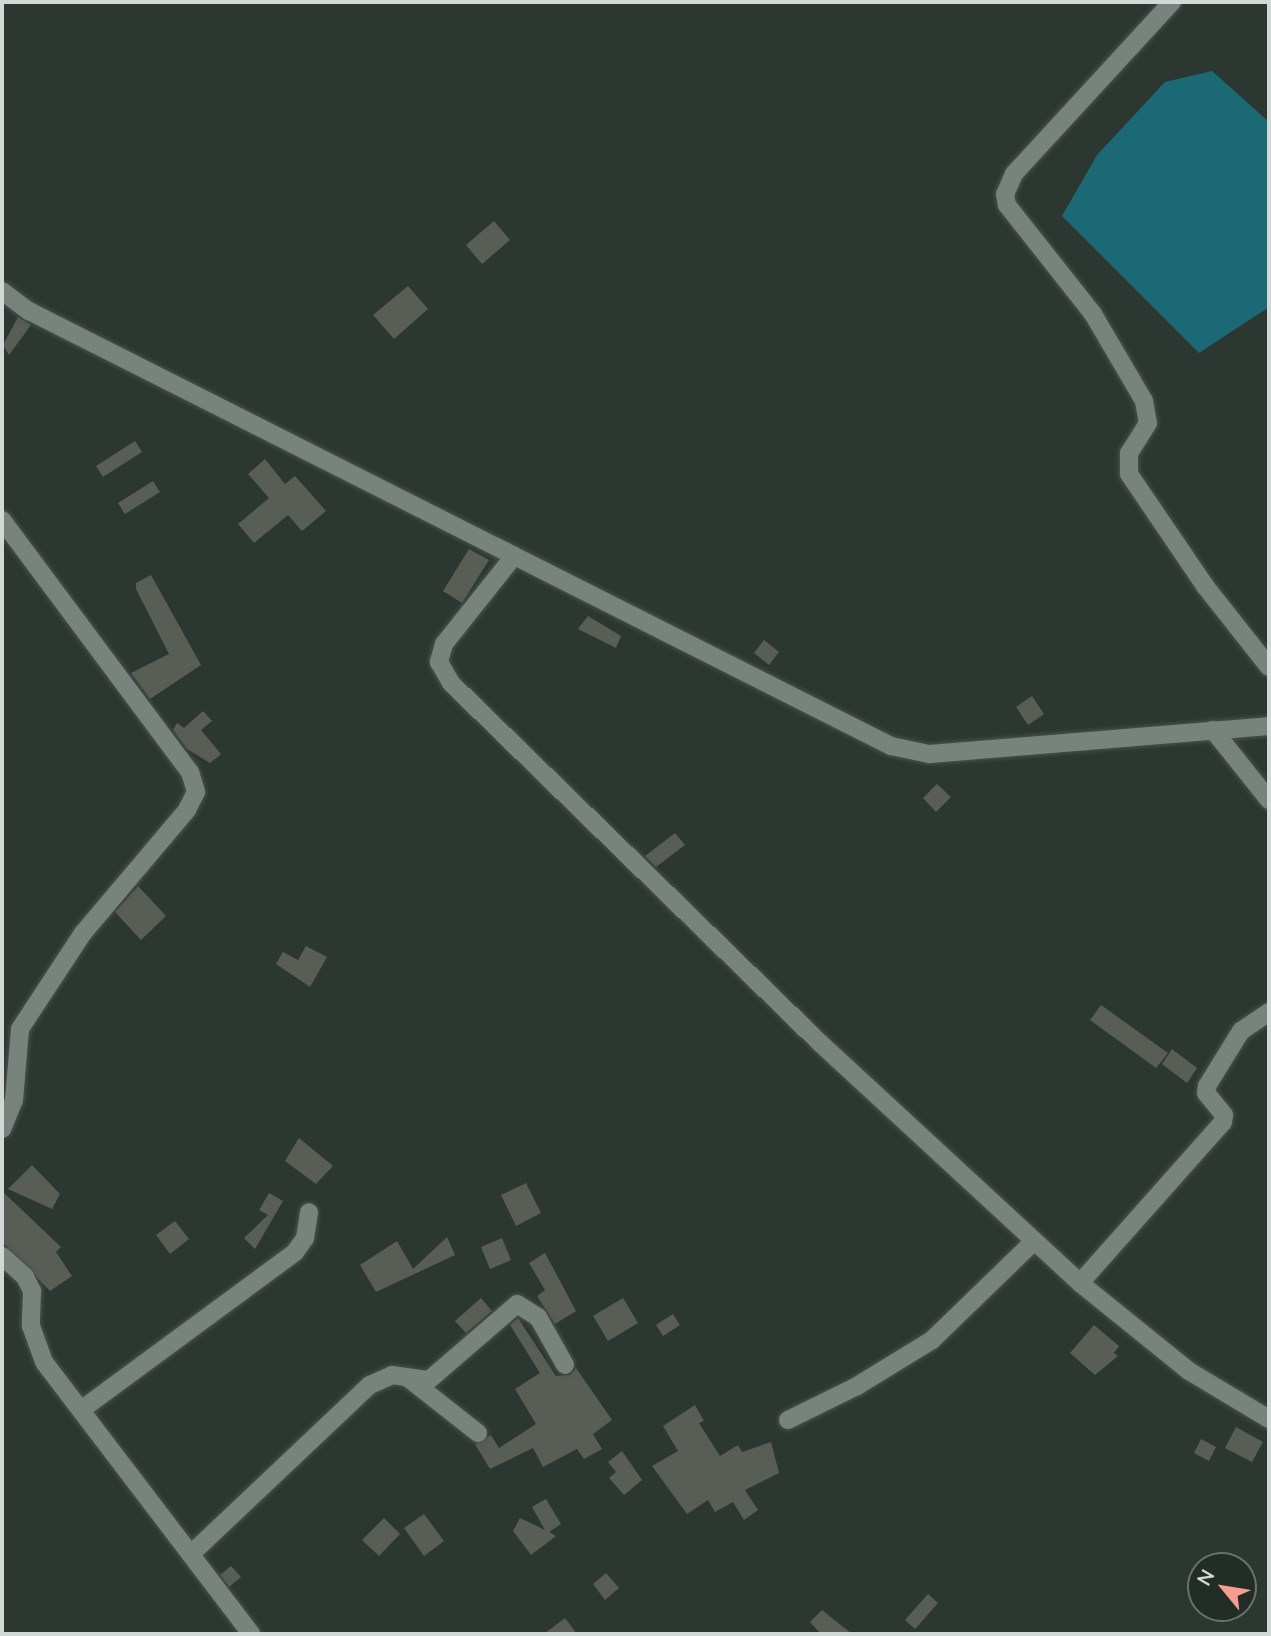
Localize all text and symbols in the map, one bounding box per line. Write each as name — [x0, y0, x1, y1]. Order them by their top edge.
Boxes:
north arrow — [1187, 1552, 1257, 1622]
text: N — [1191, 1565, 1219, 1589]

